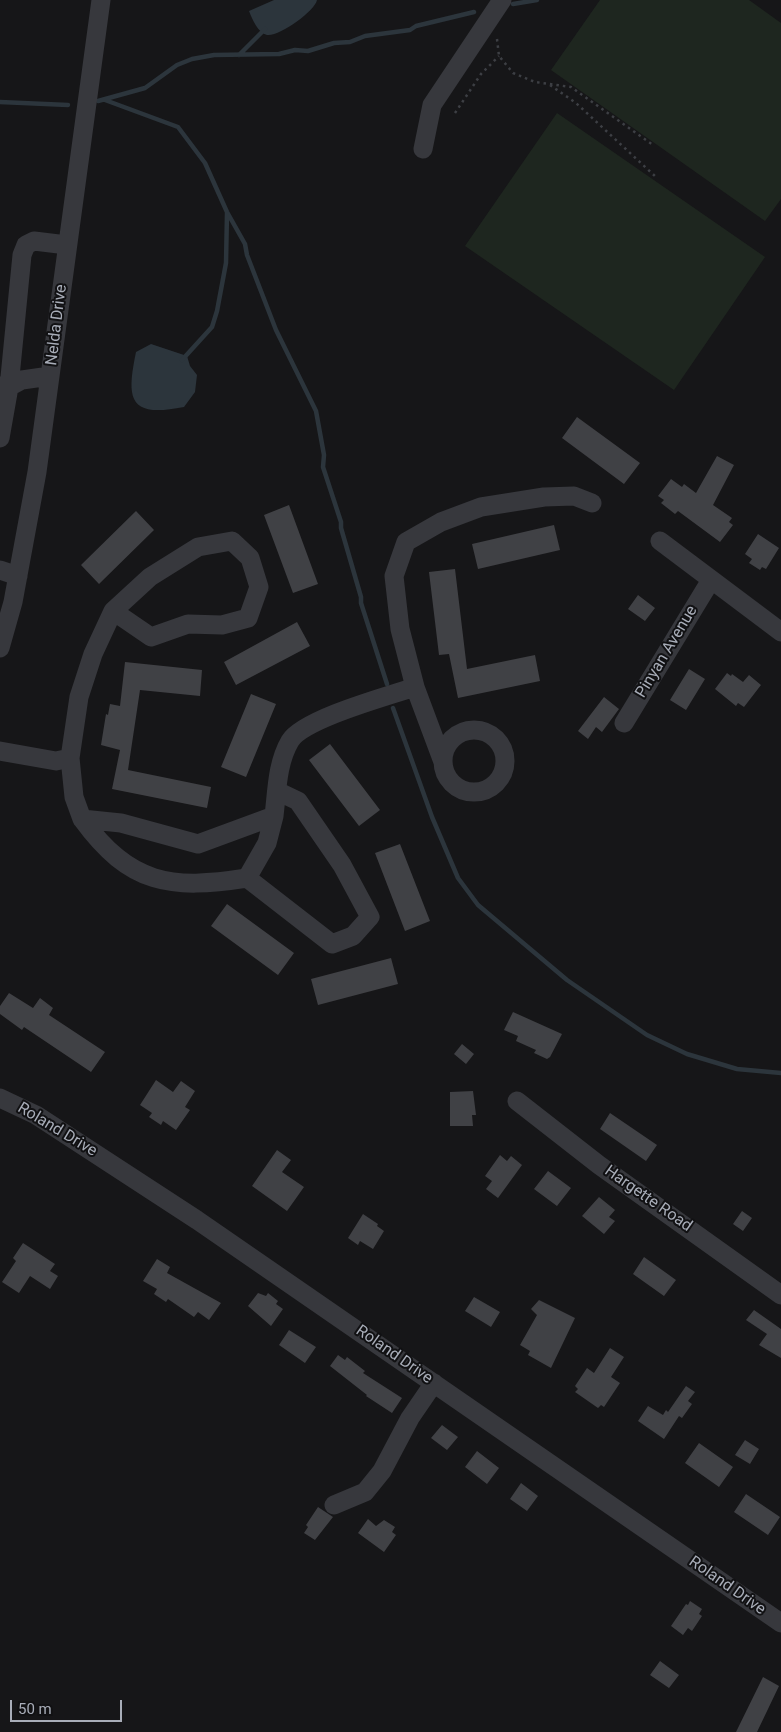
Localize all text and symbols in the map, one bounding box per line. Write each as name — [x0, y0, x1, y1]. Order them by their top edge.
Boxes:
street label: Nelda Drive — [43, 283, 71, 367]
street label: Pinyan Avenue — [632, 602, 702, 702]
street label: Roland Drive — [14, 1099, 100, 1161]
street label: Hargette Road — [601, 1162, 695, 1236]
street label: Roland Drive — [352, 1322, 436, 1388]
street label: Roland Drive — [685, 1553, 769, 1619]
scale bar — [12, 1690, 125, 1722]
text: 50 m — [18, 1700, 52, 1718]

